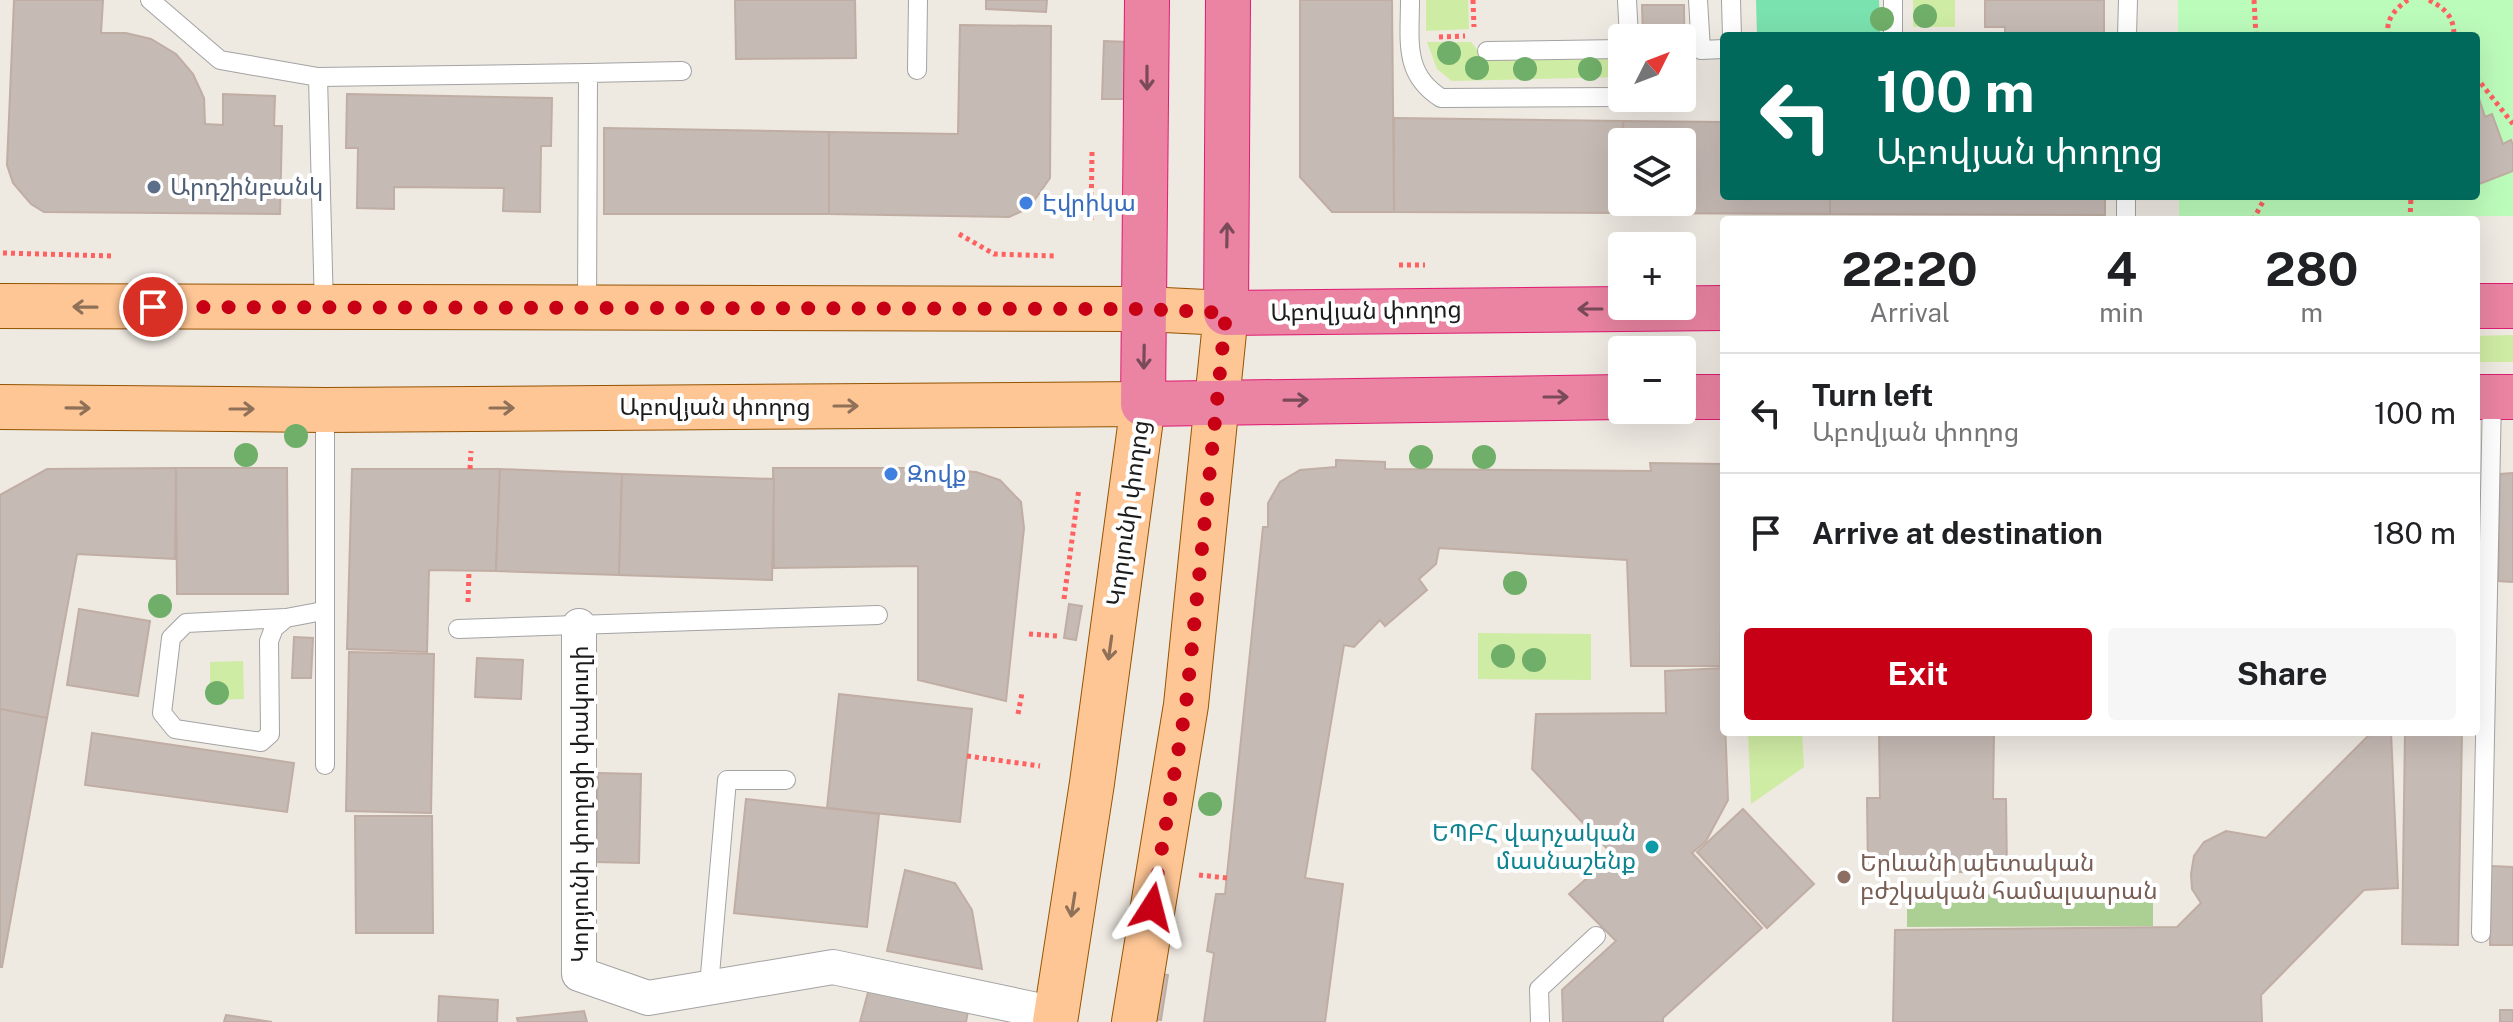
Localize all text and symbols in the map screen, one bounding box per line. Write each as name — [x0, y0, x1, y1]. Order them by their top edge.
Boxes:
north arrow — [1608, 24, 1696, 112]
map controls — [1608, 24, 1696, 424]
text: 100 m — [1876, 59, 2035, 125]
one-way arrow — [1139, 64, 1155, 91]
icon: left — [1744, 64, 1848, 168]
button: layers — [1608, 128, 1696, 216]
text: Աբովյան փողոց — [1876, 130, 2163, 172]
place label: Արդշինբանկ — [170, 172, 323, 201]
marker: Արդշինբանկ — [145, 178, 163, 196]
place label: Էվրիկա — [1042, 188, 1136, 217]
marker: Էվրիկա — [1017, 194, 1035, 212]
one-way arrow — [1220, 222, 1235, 249]
button: + — [1608, 232, 1696, 320]
text: 22:20 — [1842, 240, 1978, 297]
text: 4 — [2106, 240, 2137, 297]
text: 280 — [2265, 240, 2358, 297]
pin — [119, 273, 187, 341]
icon: arrive — [131, 285, 175, 329]
street label: Աբովյան փողոց — [1270, 294, 1462, 327]
text: Arrival — [1870, 297, 1950, 328]
text: min — [2099, 297, 2143, 328]
text: m — [2300, 297, 2323, 328]
one-way arrow — [72, 299, 99, 315]
one-way arrow — [1577, 301, 1604, 317]
button: − — [1608, 336, 1696, 424]
one-way arrow — [1136, 343, 1151, 370]
text: Turn left — [1812, 377, 1933, 413]
one-way arrow — [1542, 389, 1569, 405]
icon: left — [1744, 391, 1788, 435]
street label: Աբովյան փողոց — [619, 392, 811, 421]
one-way arrow — [1282, 393, 1309, 408]
text: 100 m — [2374, 395, 2456, 431]
one-way arrow — [832, 398, 859, 414]
one-way arrow — [64, 400, 91, 416]
one-way arrow — [228, 401, 255, 417]
one-way arrow — [488, 401, 515, 416]
text: Աբովյան փողոց — [1812, 416, 2019, 447]
street label: Կորյունի փողոց — [1100, 418, 1155, 608]
place label: Զովք — [907, 459, 967, 488]
marker: Զովք — [882, 465, 900, 483]
icon: arrive — [1744, 511, 1788, 555]
text: Arrive at destination — [1812, 515, 2103, 551]
text: 180 m — [2373, 515, 2456, 551]
button: Exit — [1744, 628, 2092, 720]
button: Share — [2108, 628, 2456, 720]
one-way arrow — [1103, 634, 1118, 661]
street label: Կորյունի փողոցի փակուղի — [565, 645, 594, 963]
place label: ԵՊԲՀ վարչական մասնաշենք — [1432, 818, 1636, 875]
marker: ԵՊԲՀ վարչական մասնաշենք — [1643, 838, 1661, 856]
place label: Երևանի պետական բժշկական համալսարան — [1860, 848, 2158, 905]
position arrow — [1110, 865, 1194, 949]
marker: Երևանի պետական բժշկական համալսարան — [1835, 868, 1853, 886]
one-way arrow — [1065, 892, 1080, 917]

